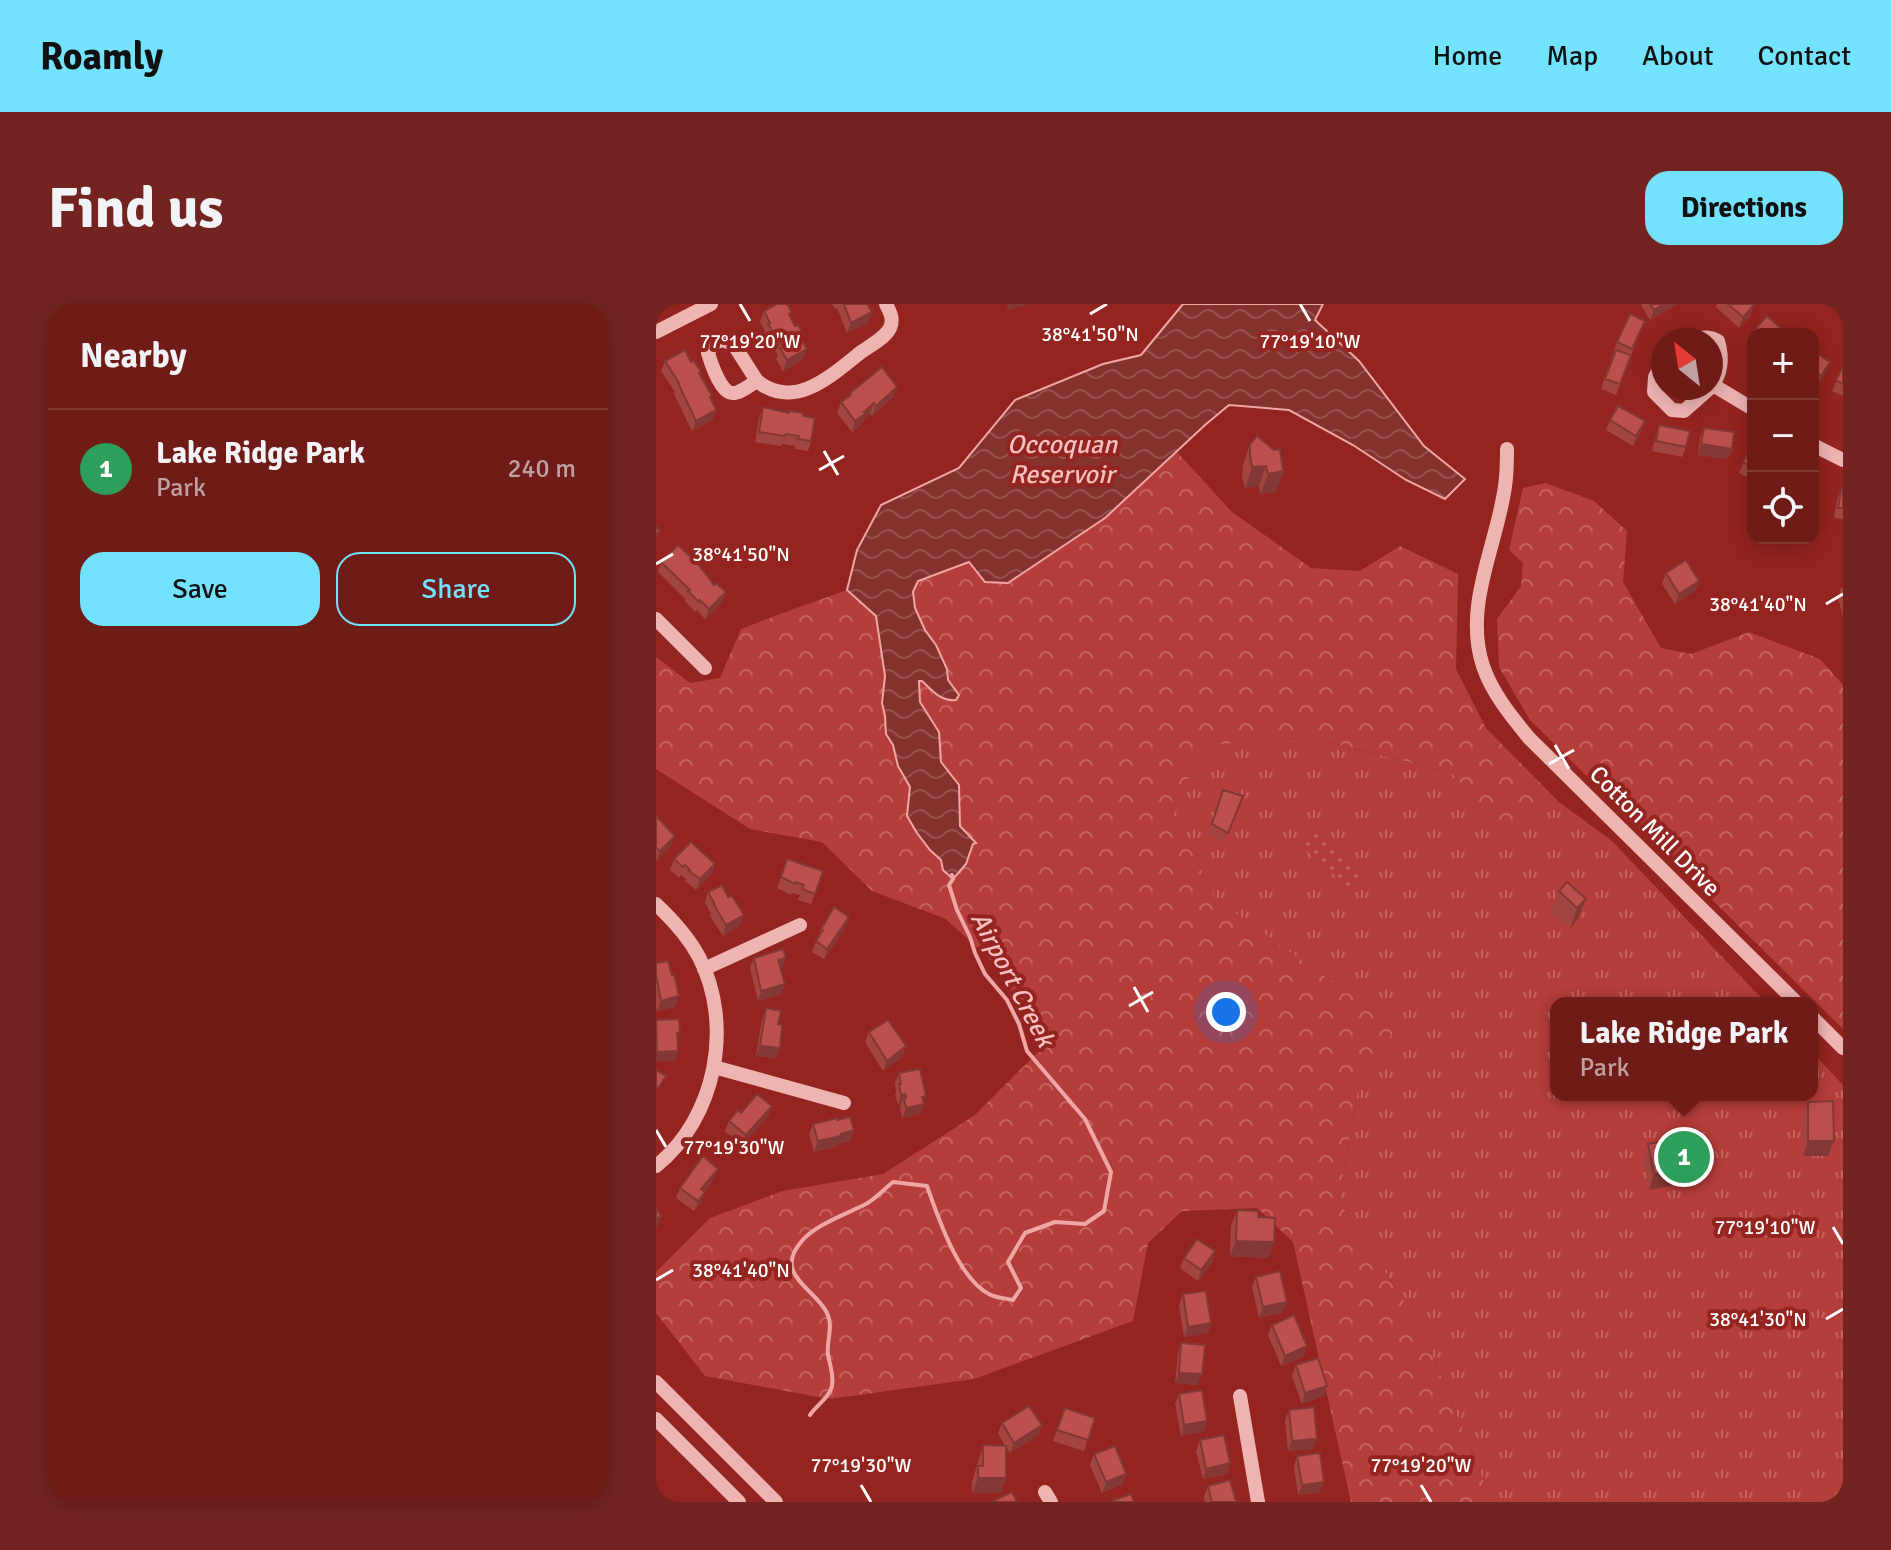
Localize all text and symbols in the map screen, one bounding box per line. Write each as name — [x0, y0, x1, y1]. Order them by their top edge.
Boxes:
text: Roamly — [40, 33, 163, 80]
text: Home — [1433, 39, 1502, 73]
text: Map — [1546, 39, 1598, 73]
text: About — [1642, 39, 1714, 73]
text: Contact — [1758, 39, 1851, 73]
button: Directions — [1645, 171, 1843, 245]
text: Find us — [48, 174, 223, 243]
text: 38°41'50"N — [1041, 322, 1139, 347]
north arrow — [1651, 328, 1723, 400]
map controls — [1747, 328, 1819, 544]
button: + — [1747, 328, 1819, 400]
text: 77°19'20"W — [699, 329, 801, 354]
text: 77°19'10"W — [1259, 329, 1361, 354]
text: Nearby — [80, 335, 187, 377]
button: − — [1747, 400, 1819, 472]
water label: Occoquan Reservoir — [1007, 429, 1118, 491]
text: Lake Ridge Park — [156, 435, 365, 472]
text: 1 — [99, 453, 113, 485]
text: 240 m — [507, 453, 576, 485]
text: Park — [156, 472, 206, 504]
button: locate — [1747, 472, 1819, 544]
text: 38°41'50"N — [692, 542, 790, 567]
button: Save — [80, 552, 320, 626]
button: Share — [336, 552, 576, 626]
text: 38°41'40"N — [1709, 592, 1807, 617]
street label: Cotton Mill Drive — [1583, 759, 1727, 903]
water label: Airport Creek — [963, 906, 1062, 1054]
your location — [1206, 992, 1246, 1032]
popup — [1550, 997, 1818, 1101]
text: Lake Ridge Park — [1580, 1015, 1788, 1052]
text: Park — [1580, 1052, 1630, 1084]
pin: 1 — [1658, 1127, 1710, 1187]
text: 77°19'30"W — [683, 1135, 785, 1160]
text: 77°19'10"W — [1714, 1215, 1816, 1240]
text: 38°41'40"N — [692, 1258, 790, 1283]
text: 38°41'30"N — [1709, 1307, 1807, 1332]
text: 77°19'30"W — [810, 1453, 912, 1478]
text: 77°19'20"W — [1370, 1453, 1472, 1478]

